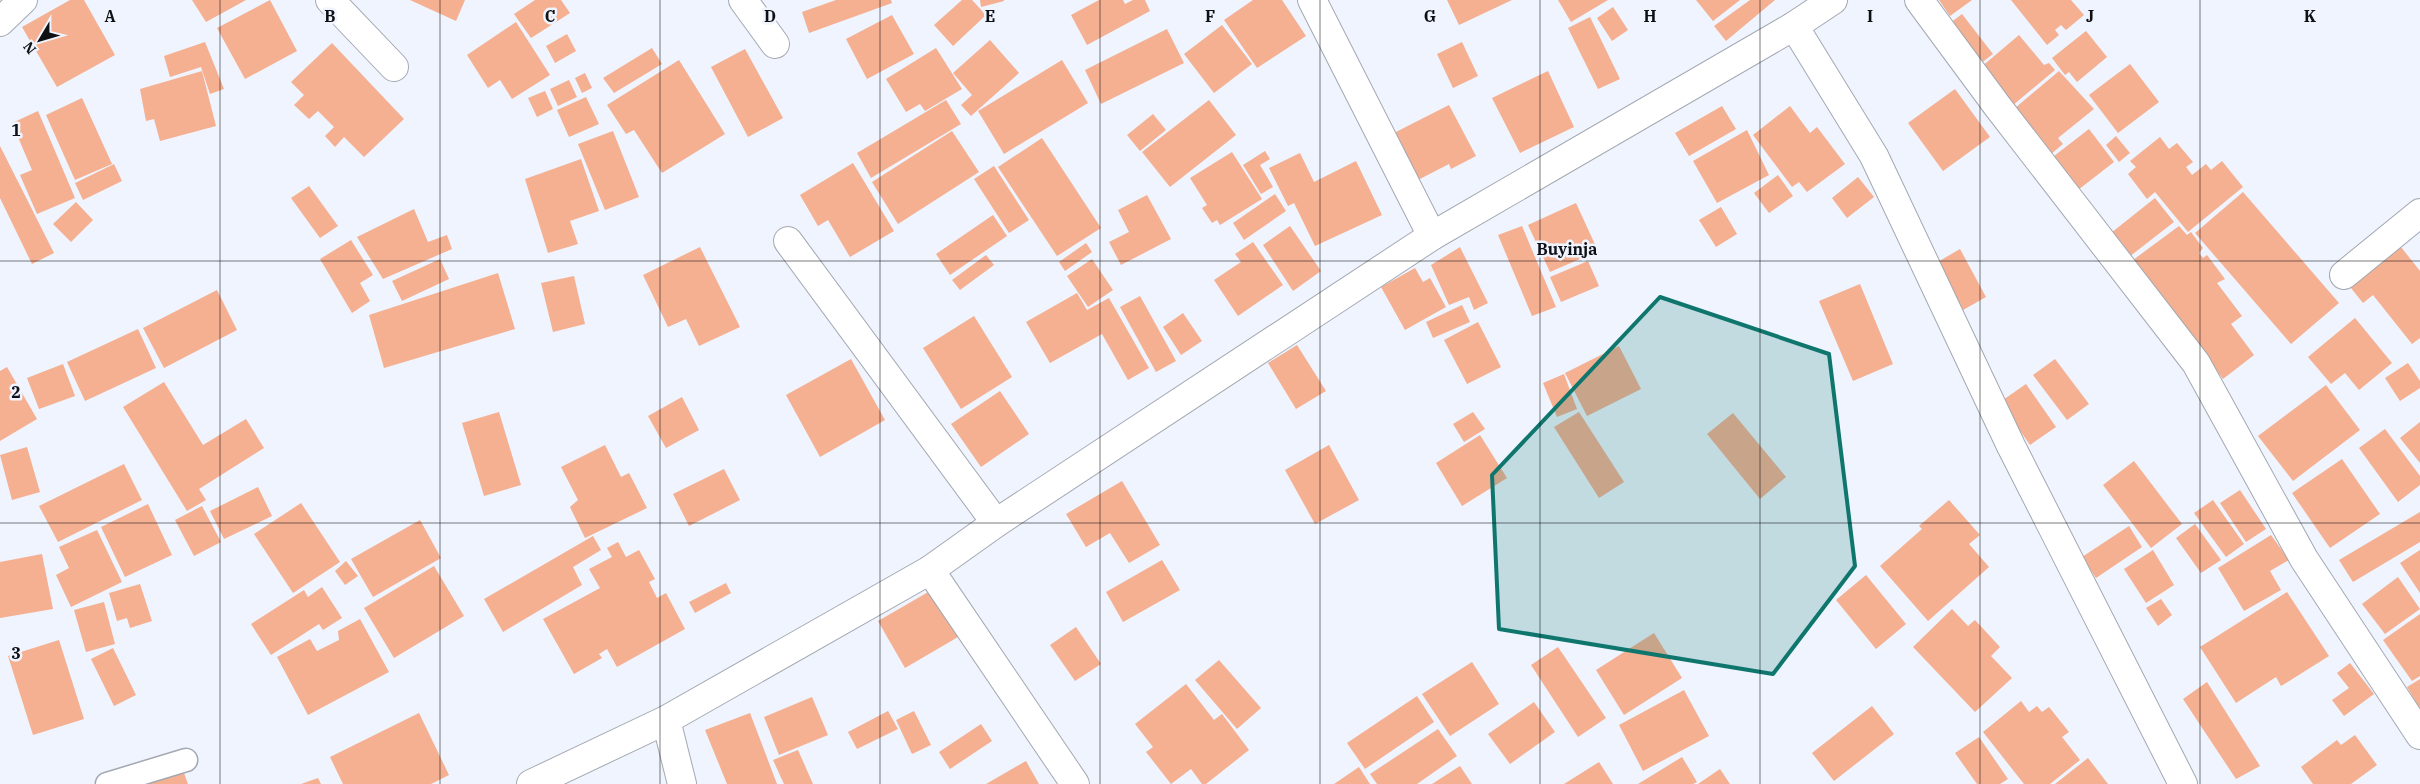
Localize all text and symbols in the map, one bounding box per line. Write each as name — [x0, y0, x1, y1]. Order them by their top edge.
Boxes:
text: A — [104, 6, 116, 26]
text: B — [324, 6, 336, 26]
text: C — [545, 6, 555, 26]
text: D — [764, 6, 776, 26]
text: E — [985, 6, 995, 26]
text: F — [1205, 6, 1215, 26]
text: G — [1424, 6, 1436, 26]
text: H — [1644, 6, 1657, 26]
text: I — [1867, 6, 1873, 26]
text: J — [2086, 6, 2094, 26]
text: K — [2304, 6, 2317, 26]
north arrow — [15, 15, 65, 65]
text: N — [19, 38, 40, 58]
text: 1 — [11, 120, 21, 140]
district label: Buyinja — [1537, 239, 1597, 259]
text: 2 — [11, 382, 21, 402]
text: 3 — [11, 643, 21, 663]

